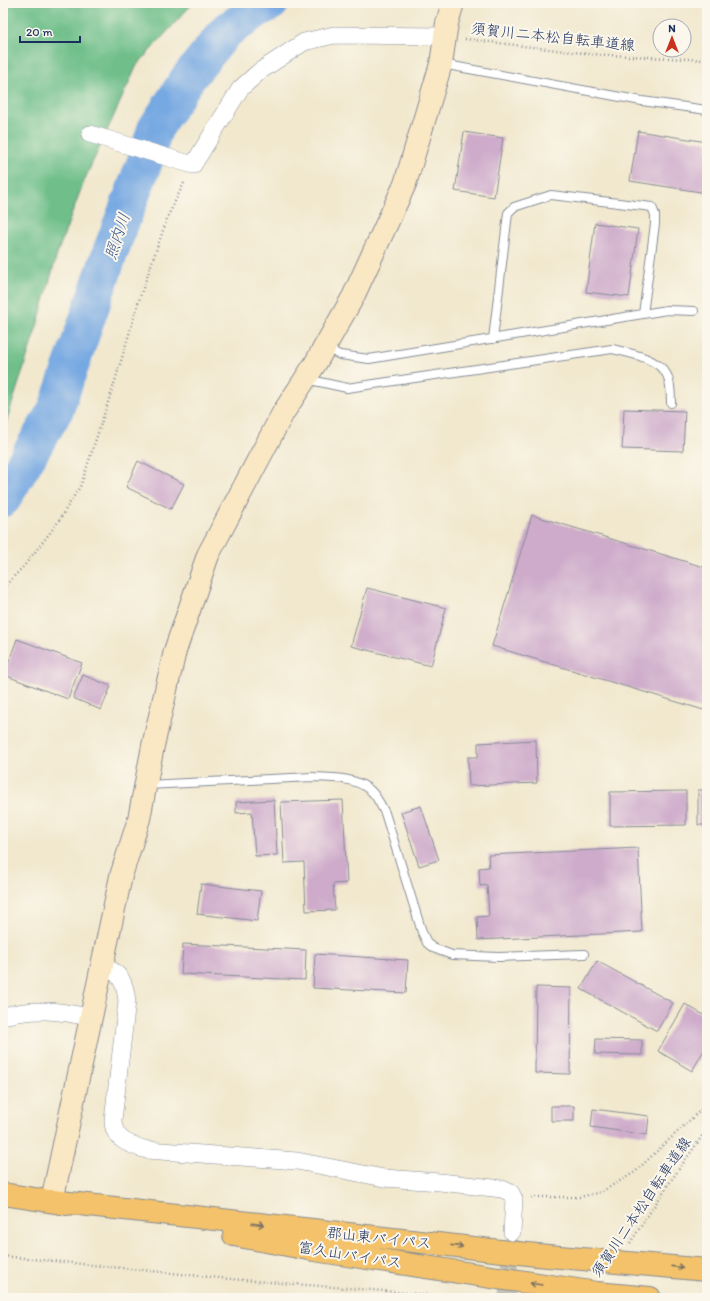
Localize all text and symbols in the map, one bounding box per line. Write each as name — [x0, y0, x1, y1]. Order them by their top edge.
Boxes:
scale bar — [20, 18, 80, 44]
north arrow — [652, 18, 692, 58]
street label: 須賀川二本松自転車道線 — [470, 19, 636, 55]
text: N — [668, 22, 676, 35]
text: 20 m — [26, 25, 53, 39]
water label: 照内川 — [100, 210, 134, 262]
street label: 須賀川二本松自転車道線 — [587, 1134, 695, 1280]
one-way arrow — [251, 1220, 264, 1228]
street label: 郡山東バイパス — [326, 1224, 432, 1252]
street label: 富久山バイパス — [297, 1238, 403, 1272]
one-way arrow — [450, 1243, 463, 1250]
one-way arrow — [670, 1264, 683, 1271]
one-way arrow — [530, 1280, 543, 1288]

